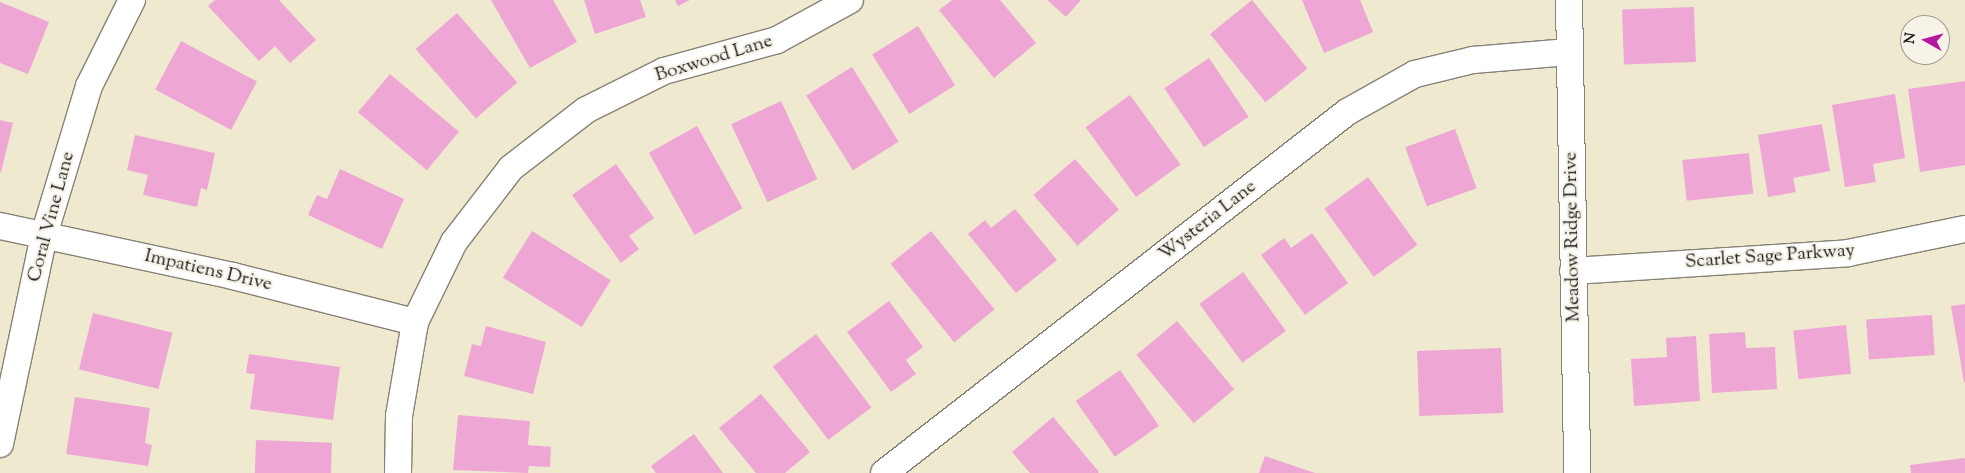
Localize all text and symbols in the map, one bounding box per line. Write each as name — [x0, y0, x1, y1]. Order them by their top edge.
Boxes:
north arrow — [1900, 15, 1950, 65]
street label: Boxwood Lane — [653, 30, 775, 88]
text: N — [1900, 32, 1922, 45]
street label: Coral Vine Lane — [24, 149, 80, 285]
street label: Meadow Ridge Drive — [1560, 152, 1586, 322]
street label: Wysteria Lane — [1155, 176, 1261, 266]
street label: Scarlet Sage Parkway — [1684, 240, 1856, 274]
street label: Impatiens Drive — [142, 245, 274, 297]

